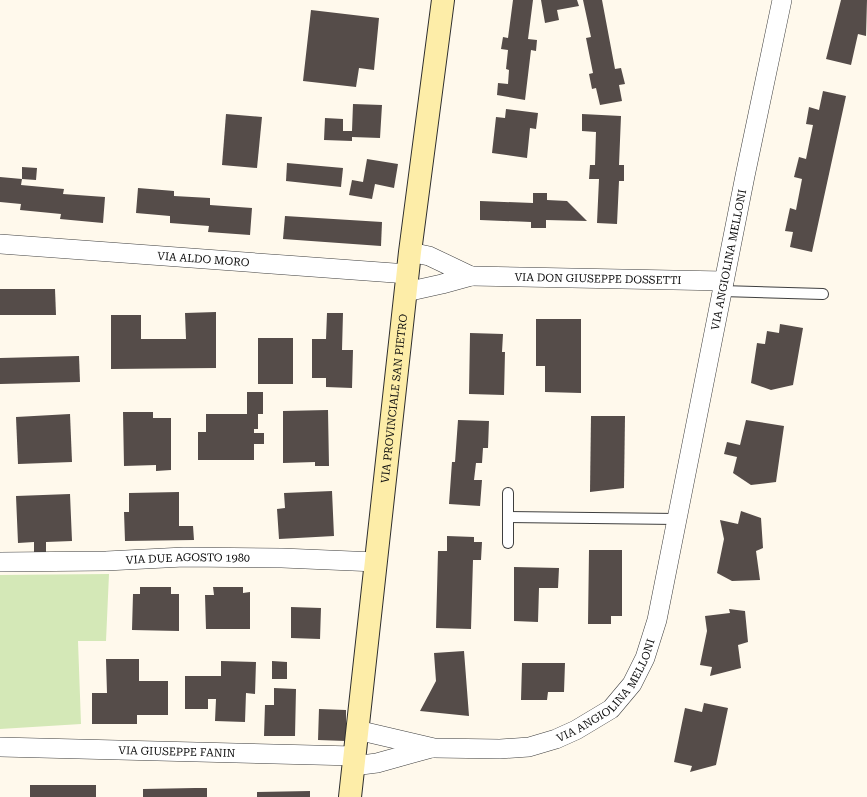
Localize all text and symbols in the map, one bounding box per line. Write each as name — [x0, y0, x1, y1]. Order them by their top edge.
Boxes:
street label: VIA ANGIOLINA MELLONI — [708, 188, 749, 331]
street label: VIA ALDO MORO — [157, 249, 250, 269]
street label: VIA DON GIUSEPPE DOSSETTI — [514, 270, 682, 287]
street label: VIA PROVINCIALE SAN PIETRO — [378, 313, 410, 484]
street label: VIA DUE AGOSTO 1980 — [125, 550, 250, 566]
street label: VIA ANGIOLINA MELLONI — [554, 637, 657, 744]
street label: VIA GIUSEPPE FANIN — [118, 744, 236, 759]

